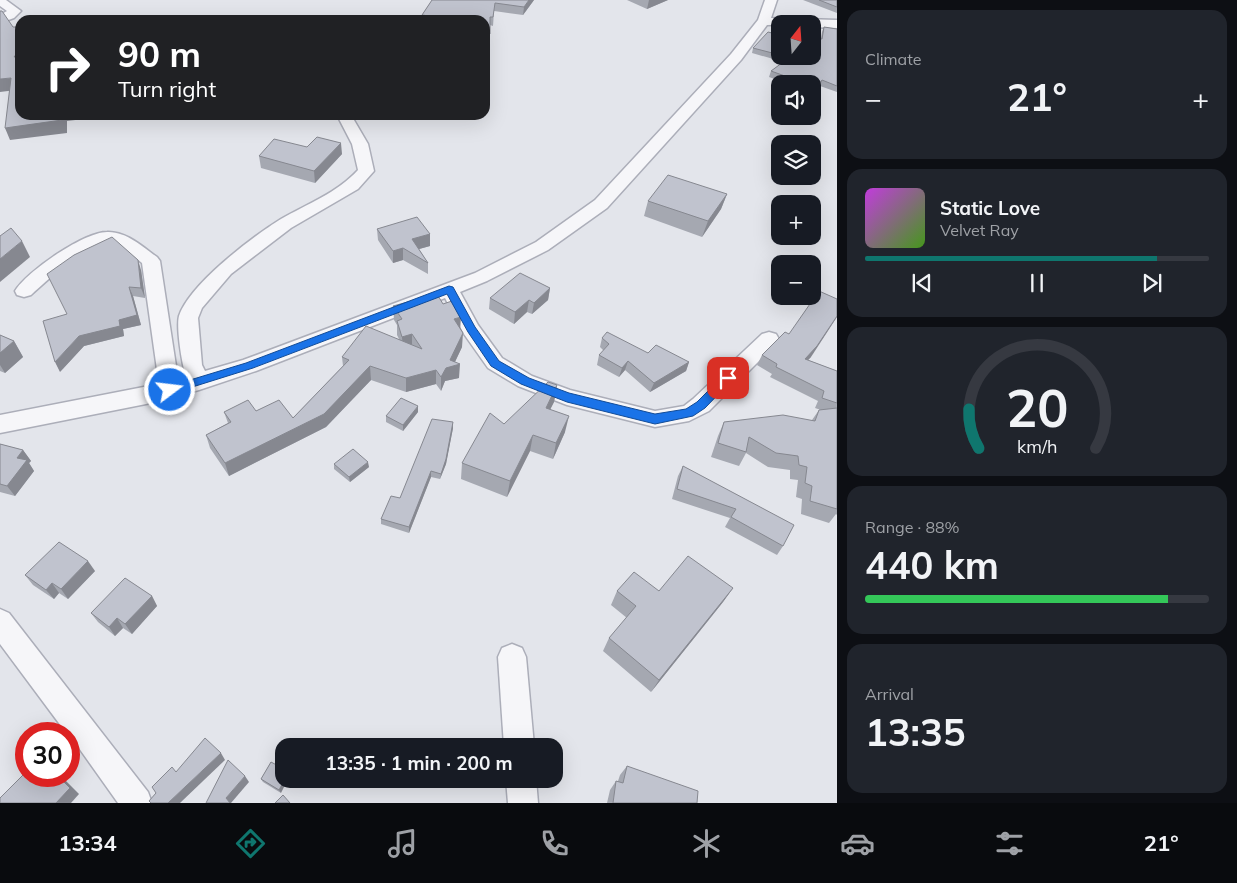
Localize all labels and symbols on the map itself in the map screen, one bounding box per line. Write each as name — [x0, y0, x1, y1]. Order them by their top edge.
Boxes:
north arrow — [771, 15, 821, 65]
pin — [707, 357, 749, 399]
position arrow — [143, 363, 195, 415]
speed limit sign: 30 — [15, 722, 80, 787]

